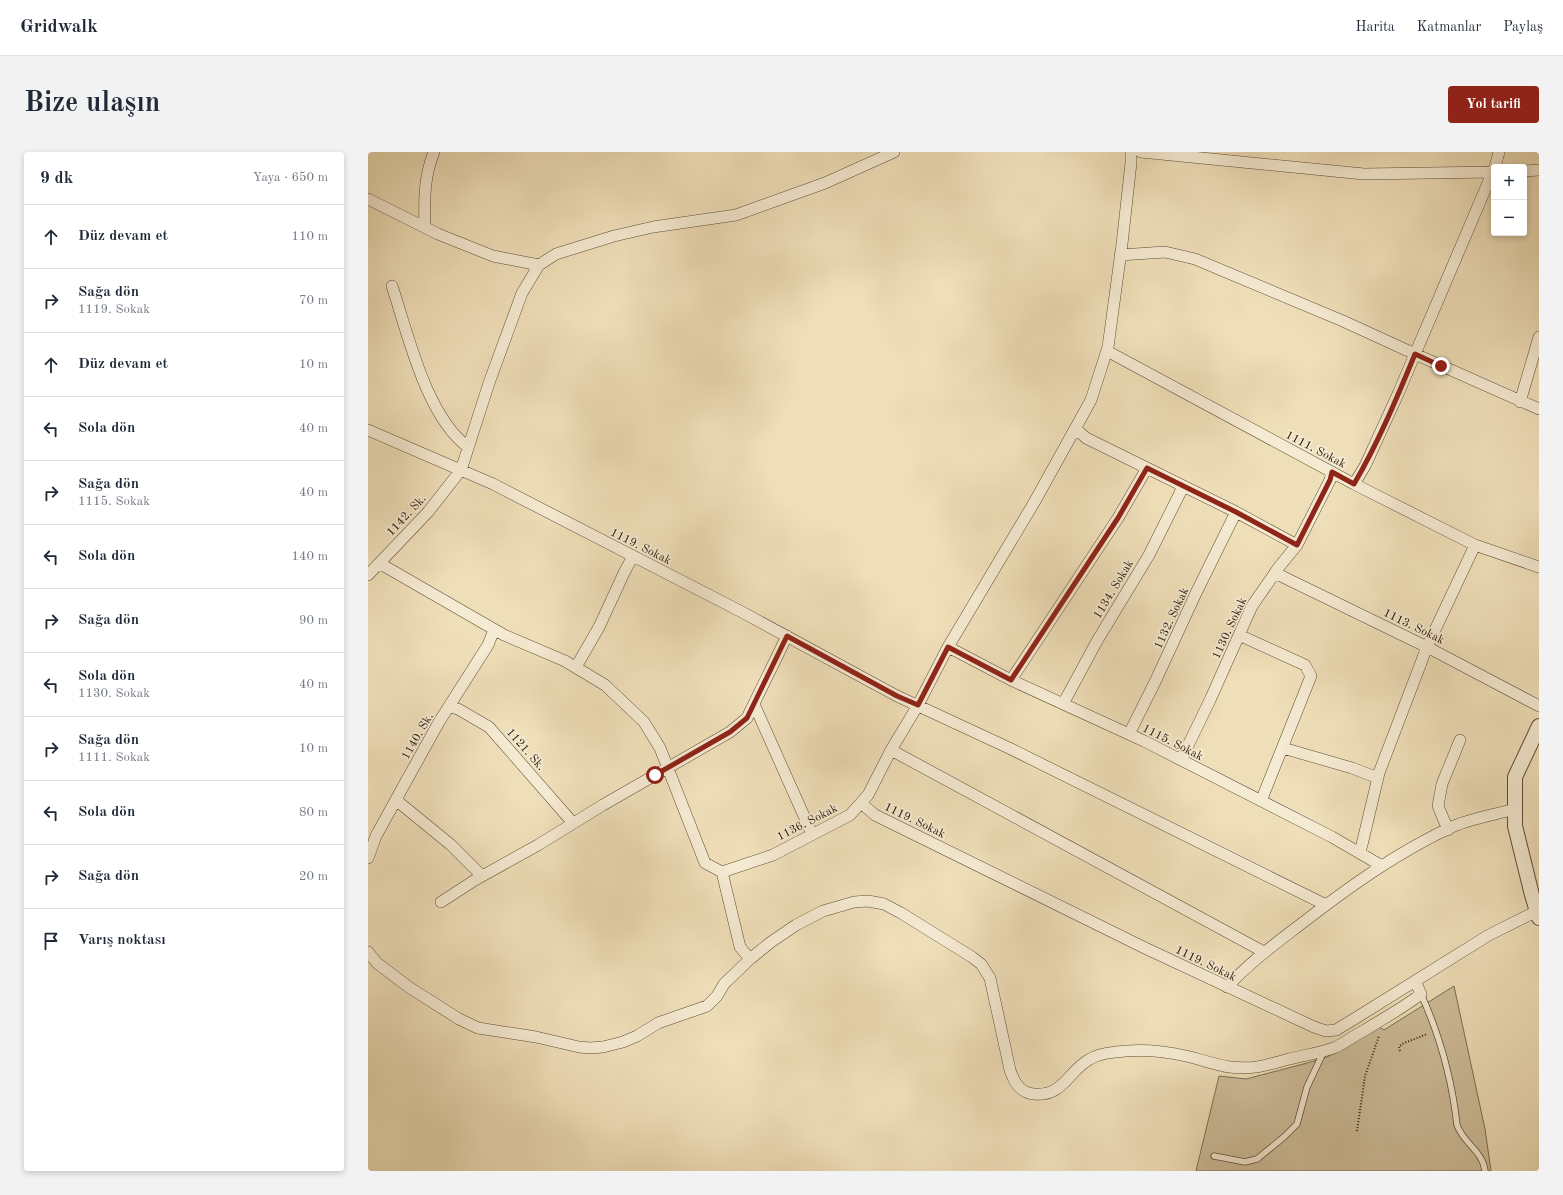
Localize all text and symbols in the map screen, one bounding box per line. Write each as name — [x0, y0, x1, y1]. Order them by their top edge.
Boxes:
text: Gridwalk — [20, 18, 98, 37]
text: Harita — [1355, 20, 1395, 34]
text: Katmanlar — [1417, 20, 1481, 34]
text: Paylaş — [1503, 20, 1543, 34]
button: Yol tarifi — [1448, 86, 1539, 123]
text: Bize ulaşın — [24, 90, 160, 118]
map controls — [1491, 164, 1527, 236]
button: + — [1491, 164, 1527, 200]
text: 9 dk — [40, 170, 73, 187]
text: Yaya · 650 m — [253, 171, 328, 184]
button: − — [1491, 200, 1527, 236]
icon: ahead — [40, 226, 62, 248]
text: Düz devam et — [78, 229, 168, 244]
text: 110 m — [291, 230, 328, 243]
text: Sağa dön — [78, 285, 139, 300]
icon: right — [40, 290, 62, 312]
text: 70 m — [299, 294, 328, 307]
text: 1119. Sokak — [78, 303, 150, 316]
icon: ahead — [40, 354, 62, 376]
text: Düz devam et — [78, 357, 168, 372]
route end — [1432, 357, 1450, 375]
text: 10 m — [299, 358, 328, 371]
icon: left — [40, 418, 62, 440]
text: Sola dön — [78, 421, 135, 436]
text: 40 m — [299, 422, 328, 435]
street label: 1111. Sokak — [1283, 429, 1348, 471]
text: Sağa dön — [78, 477, 139, 492]
icon: right — [40, 482, 62, 504]
text: 40 m — [299, 486, 328, 499]
street label: 1142. Sk. — [385, 493, 429, 539]
text: 1115. Sokak — [78, 495, 150, 508]
street label: 1119. Sokak — [608, 526, 673, 567]
icon: left — [40, 546, 62, 568]
text: Sola dön — [78, 549, 135, 564]
text: 140 m — [291, 550, 328, 563]
street label: 1134. Sokak — [1092, 558, 1136, 621]
street label: 1132. Sokak — [1152, 586, 1191, 651]
street label: 1130. Sokak — [1210, 596, 1249, 661]
street label: 1113. Sokak — [1381, 607, 1446, 647]
icon: right — [40, 610, 62, 632]
text: Sağa dön — [78, 613, 139, 628]
text: 90 m — [299, 614, 328, 627]
text: Sola dön — [78, 669, 135, 684]
icon: left — [40, 674, 62, 696]
text: 40 m — [299, 678, 328, 691]
text: 1130. Sokak — [78, 687, 150, 700]
street label: 1140. Sk. — [400, 711, 436, 762]
street label: 1115. Sokak — [1140, 722, 1205, 763]
street label: 1121. Sk. — [504, 726, 547, 773]
text: Sağa dön — [78, 733, 139, 748]
icon: right — [40, 738, 62, 760]
text: 10 m — [299, 742, 328, 755]
text: 1111. Sokak — [78, 751, 150, 764]
route start — [646, 766, 664, 784]
street label: 1119. Sokak — [882, 801, 947, 841]
icon: left — [40, 802, 62, 824]
street label: 1136. Sokak — [775, 802, 840, 843]
text: Sola dön — [78, 805, 135, 820]
text: 80 m — [299, 806, 328, 819]
icon: right — [40, 866, 62, 888]
text: Sağa dön — [78, 869, 139, 884]
text: 20 m — [299, 870, 328, 883]
icon: arrive — [40, 930, 62, 952]
text: Varış noktası — [78, 933, 166, 948]
street label: 1119. Sokak — [1173, 944, 1238, 984]

